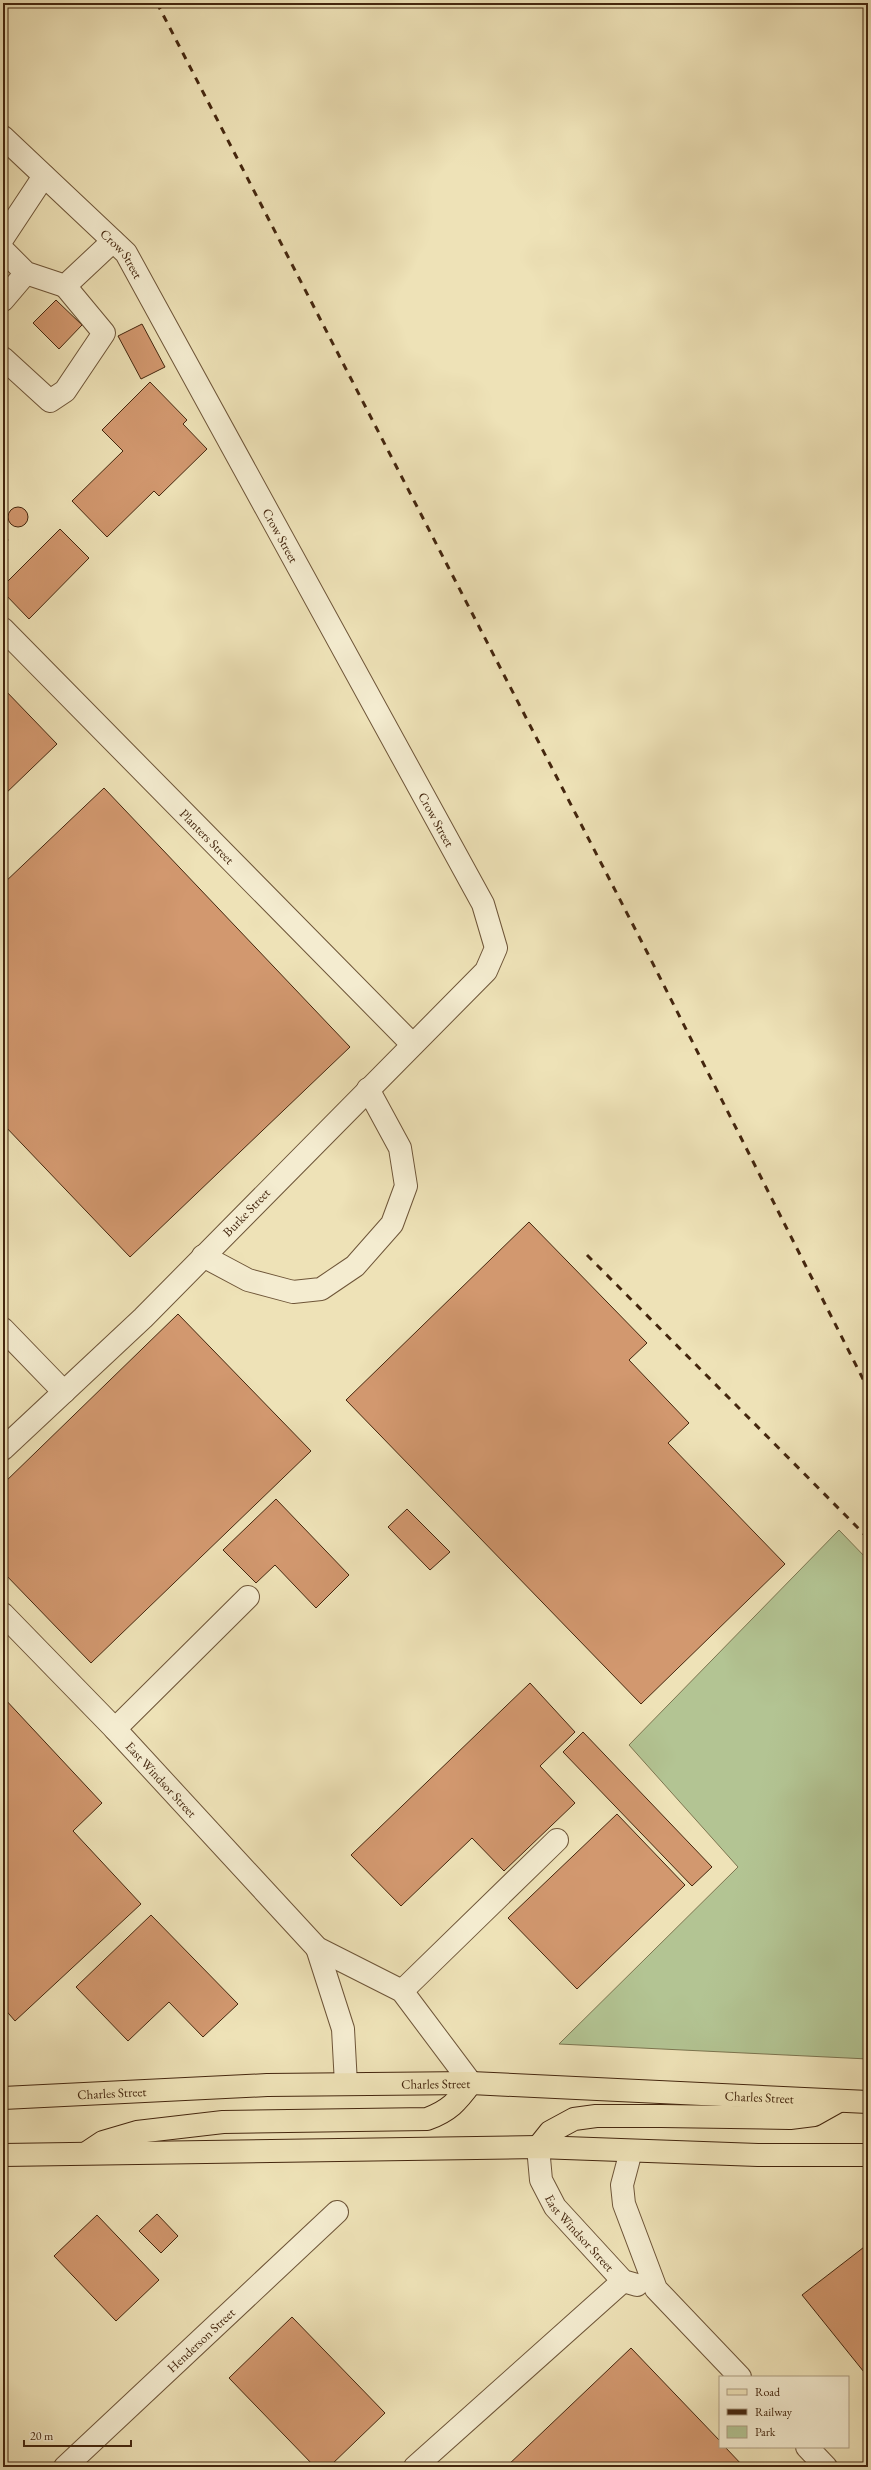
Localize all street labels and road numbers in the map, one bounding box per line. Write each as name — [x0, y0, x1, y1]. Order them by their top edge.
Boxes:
street label: Crow Street — [97, 225, 146, 282]
street label: Crow Street — [258, 505, 302, 566]
street label: Crow Street — [414, 789, 458, 850]
street label: Planters Street — [176, 805, 238, 868]
street label: Burke Street — [219, 1184, 274, 1240]
street label: East Windsor Street — [122, 1738, 200, 1821]
street label: Charles Street — [401, 2075, 470, 2093]
street label: Charles Street — [77, 2083, 147, 2103]
street label: Charles Street — [724, 2087, 794, 2107]
street label: East Windsor Street — [541, 2191, 618, 2275]
street label: Henderson Street — [163, 2304, 239, 2376]

